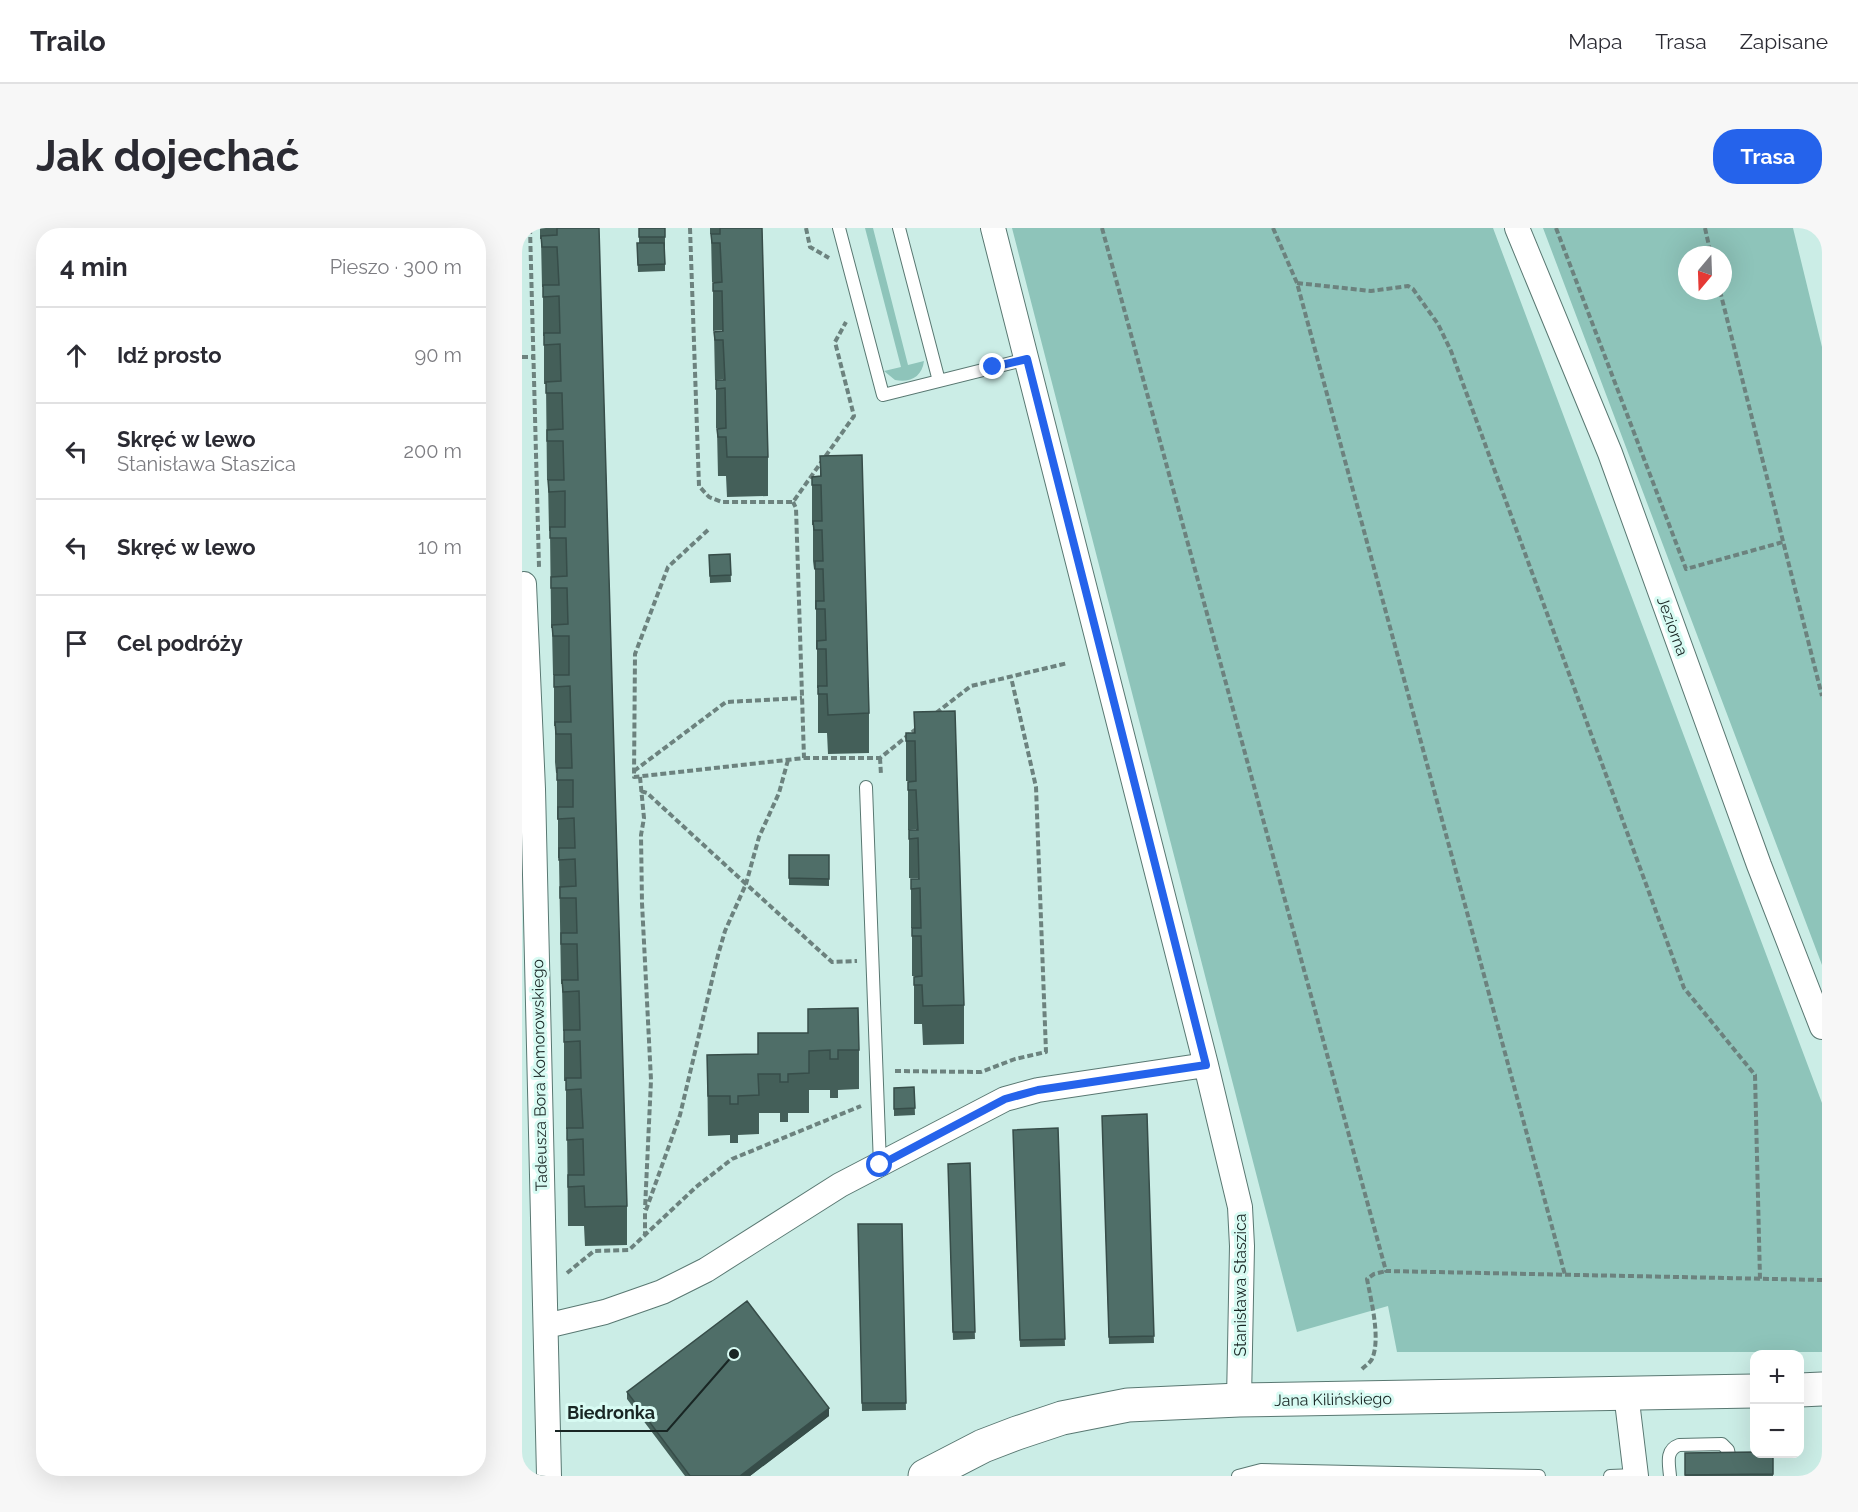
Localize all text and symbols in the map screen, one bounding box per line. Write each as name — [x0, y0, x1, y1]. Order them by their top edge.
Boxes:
text: Trailo — [30, 25, 106, 58]
text: Mapa — [1568, 29, 1622, 54]
text: Trasa — [1655, 29, 1707, 54]
text: Zapisane — [1740, 29, 1828, 54]
button: Trasa — [1713, 129, 1822, 184]
text: Jak dojechać — [36, 132, 299, 181]
north arrow — [1678, 246, 1732, 300]
text: 4 min — [60, 252, 128, 282]
text: Pieszo · 300 m — [330, 255, 462, 279]
icon: ahead — [60, 339, 93, 372]
text: Idź prosto — [117, 342, 222, 368]
text: 90 m — [415, 343, 462, 367]
route end — [979, 353, 1005, 379]
text: Skręć w lewo — [117, 426, 256, 452]
icon: left — [60, 435, 93, 468]
text: 200 m — [404, 439, 462, 463]
text: Stanisława Staszica — [117, 452, 296, 476]
icon: left — [60, 531, 93, 564]
text: Skręć w lewo — [117, 534, 256, 560]
text: 10 m — [418, 535, 462, 559]
street label: Jeziorna — [1653, 594, 1692, 658]
icon: arrive — [60, 627, 93, 660]
text: Cel podróży — [117, 630, 243, 656]
street label: Tadeusza Bora Komorowskiego — [528, 959, 551, 1191]
route start — [866, 1151, 892, 1177]
street label: Stanisława Staszica — [1231, 1213, 1250, 1357]
map controls — [1750, 1350, 1804, 1458]
button: + — [1750, 1350, 1804, 1404]
street label: Jana Kilińskiego — [1274, 1389, 1392, 1410]
callout: Biedronka — [555, 1395, 667, 1431]
text: Biedronka — [567, 1402, 655, 1423]
button: − — [1750, 1404, 1804, 1458]

